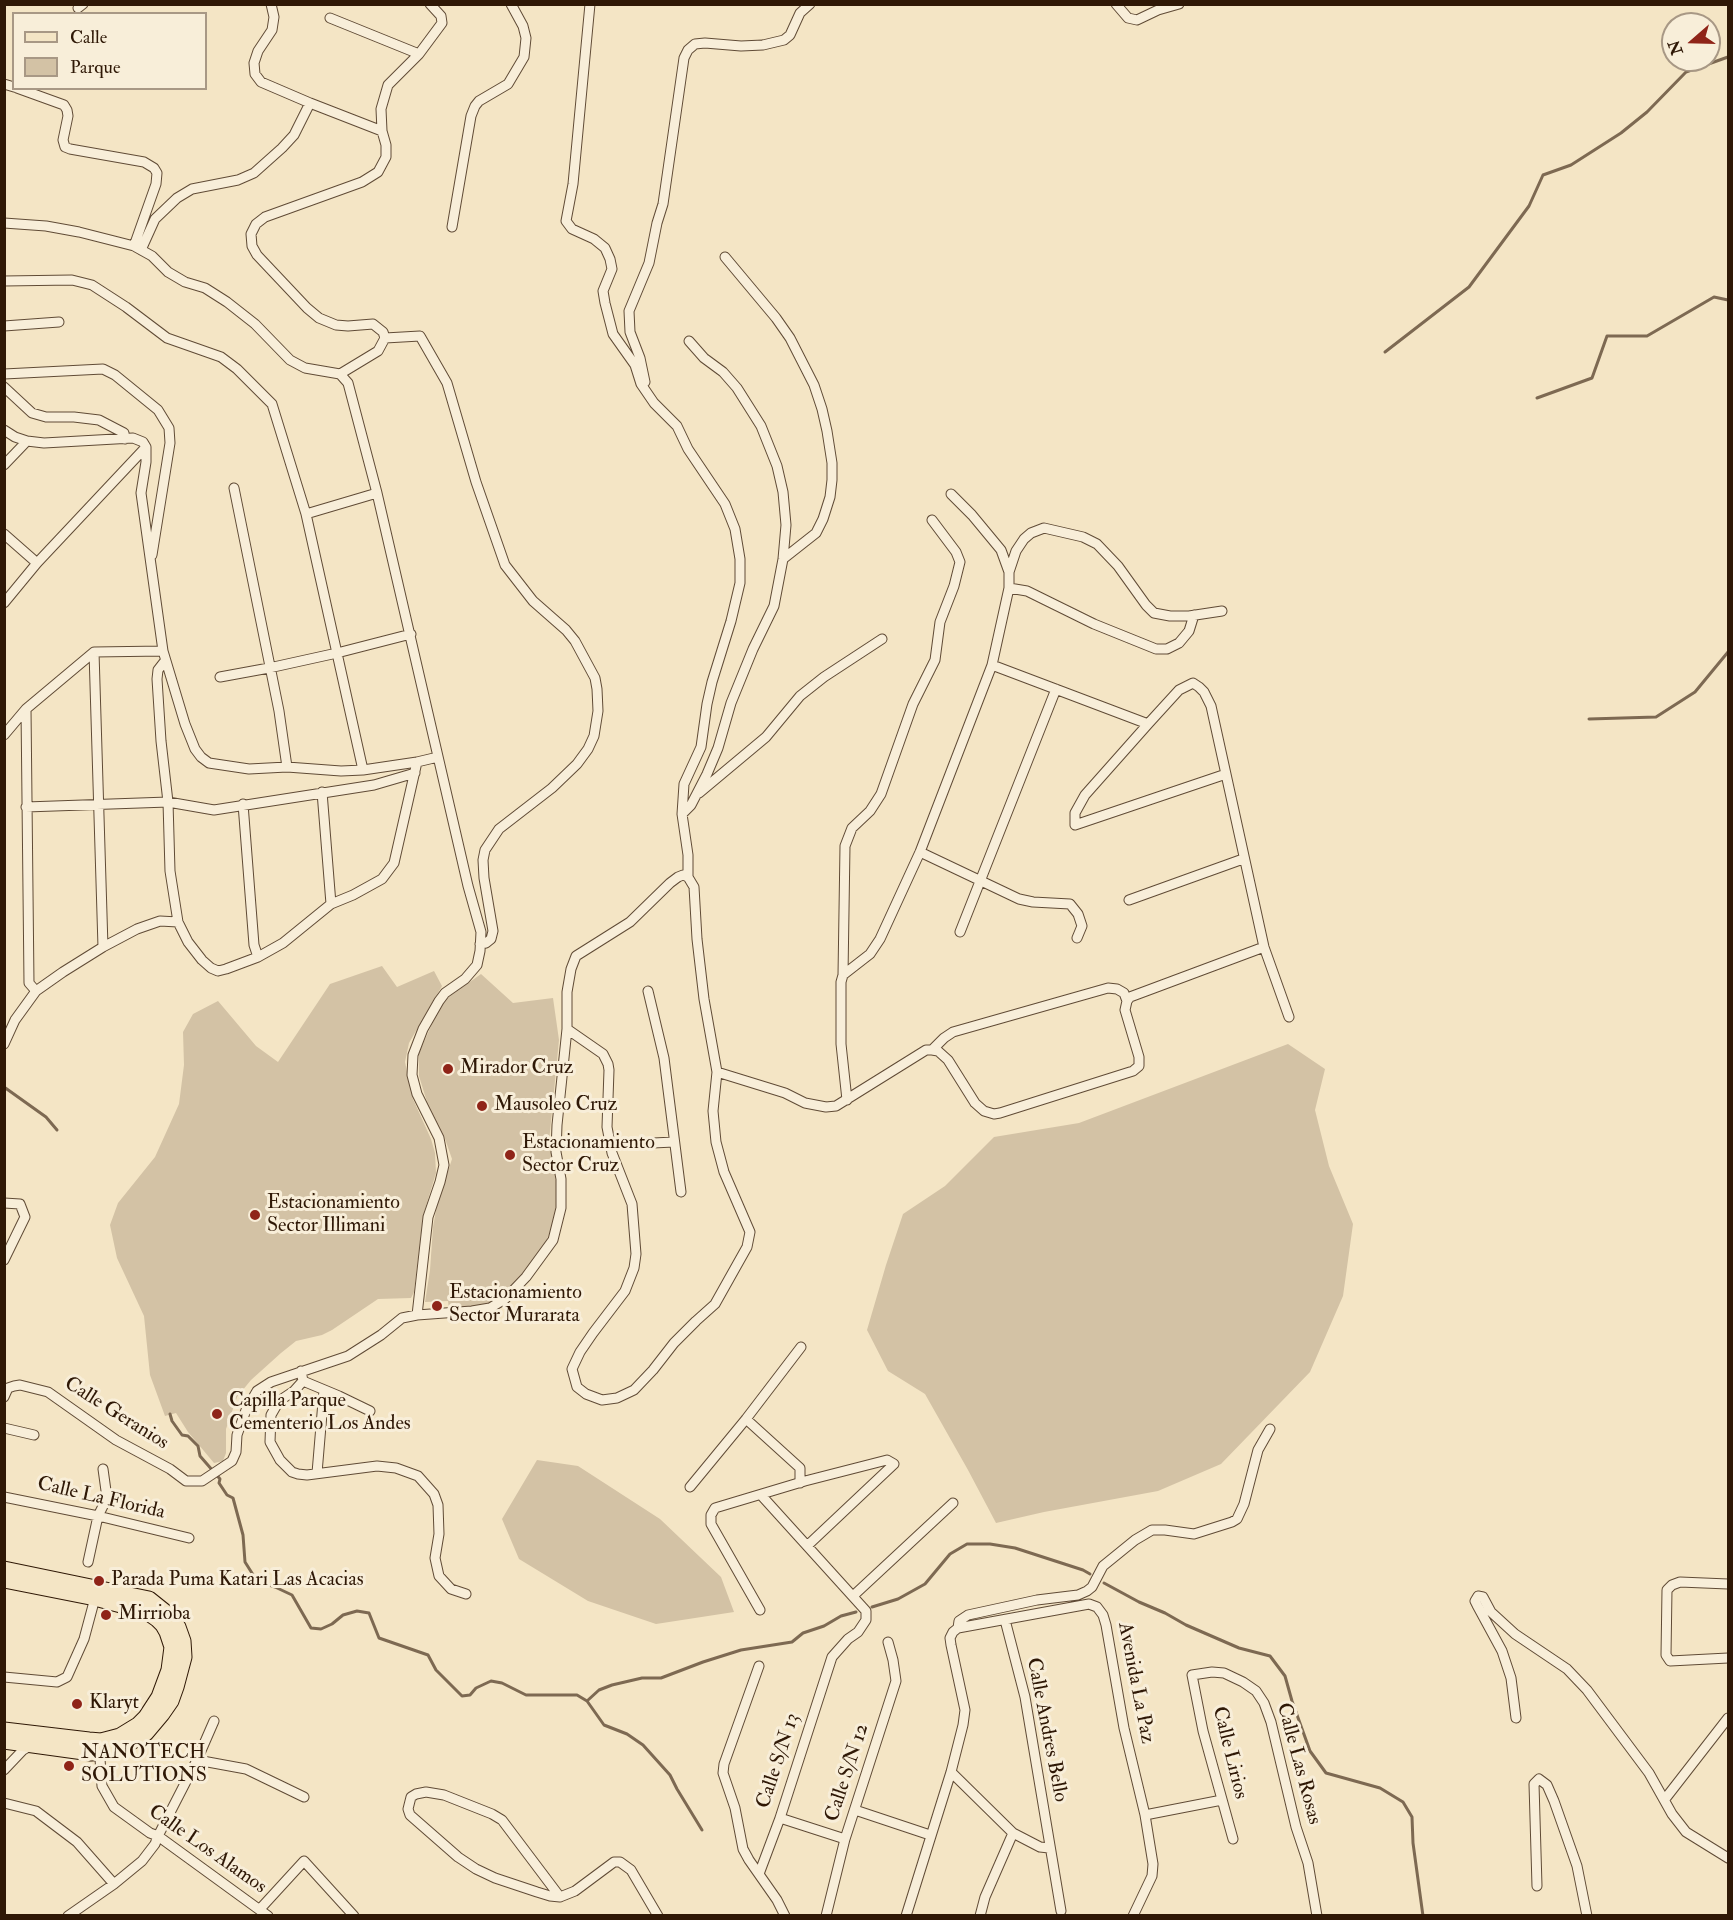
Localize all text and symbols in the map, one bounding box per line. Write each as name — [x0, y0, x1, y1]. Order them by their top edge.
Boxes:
legend — [12, 12, 207, 90]
north arrow — [1661, 12, 1721, 72]
text: Calle — [70, 26, 107, 49]
text: N — [1664, 37, 1688, 58]
text: Parque — [70, 56, 120, 79]
place label: Mirador Cruz — [460, 1057, 573, 1081]
marker: Mirador Cruz — [441, 1062, 455, 1076]
place label: Mausoleo Cruz — [494, 1094, 617, 1118]
marker: Mausoleo Cruz — [475, 1099, 489, 1113]
place label: Estacionamiento Sector Cruz — [522, 1132, 655, 1179]
marker: Estacionamiento Sector Cruz — [503, 1148, 517, 1162]
place label: Estacionamiento Sector Illimani — [267, 1192, 400, 1239]
marker: Estacionamiento Sector Illimani — [248, 1208, 262, 1222]
place label: Estacionamiento Sector Murarata — [449, 1282, 582, 1329]
marker: Estacionamiento Sector Murarata — [430, 1299, 444, 1313]
street label: Calle Geranios — [59, 1372, 173, 1456]
place label: Capilla Parque Cementerio Los Andes — [229, 1390, 411, 1437]
marker: Capilla Parque Cementerio Los Andes — [210, 1407, 224, 1421]
street label: Calle La Florida — [35, 1473, 167, 1525]
place label: Parada Puma Katari Las Acacias — [111, 1569, 364, 1593]
marker: Parada Puma Katari Las Acacias — [92, 1574, 106, 1588]
place label: Mirrioba — [118, 1603, 190, 1627]
marker: Mirrioba — [99, 1608, 113, 1622]
street label: Avenida La Paz — [1111, 1620, 1159, 1746]
street label: Calle Andres Bello — [1020, 1656, 1072, 1804]
place label: Klaryt — [89, 1692, 139, 1716]
marker: Klaryt — [70, 1697, 84, 1711]
street label: Calle Las Rosas — [1270, 1701, 1326, 1827]
street label: Calle Lirios — [1206, 1704, 1252, 1802]
street label: Calle S/N 13 — [752, 1710, 806, 1812]
street label: Calle S/N 12 — [821, 1721, 875, 1825]
place label: NANOTECH SOLUTIONS — [81, 1742, 207, 1789]
marker: NANOTECH SOLUTIONS — [62, 1759, 76, 1773]
street label: Calle Los Alamos — [143, 1800, 271, 1900]

